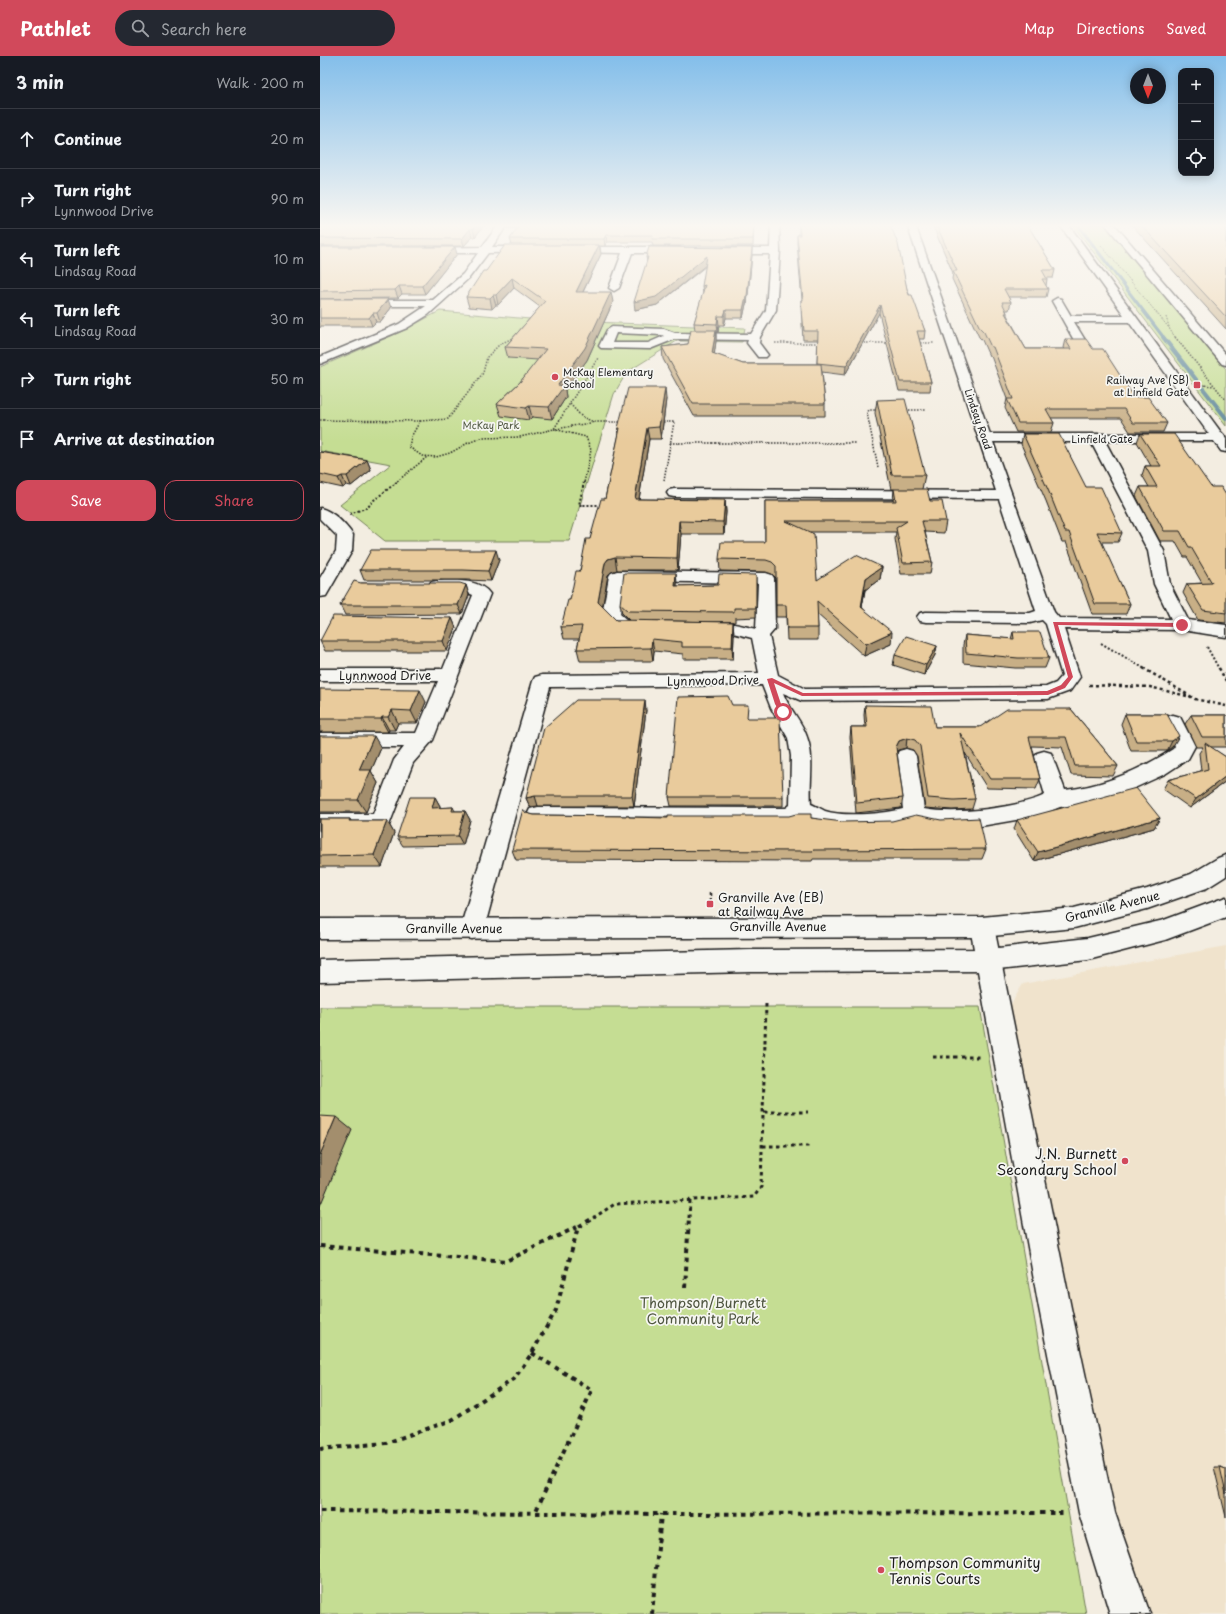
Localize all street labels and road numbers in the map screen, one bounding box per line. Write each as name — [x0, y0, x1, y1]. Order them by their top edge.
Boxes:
street label: Lindsay Road — [961, 387, 996, 452]
street label: Linfield Gate — [1071, 431, 1133, 446]
street label: Lynnwood Drive — [339, 666, 431, 684]
street label: Lynnwood Drive — [667, 670, 759, 690]
street label: Granville Avenue — [1063, 885, 1162, 926]
street label: Granville Avenue — [729, 917, 827, 935]
street label: Granville Avenue — [405, 919, 503, 937]

